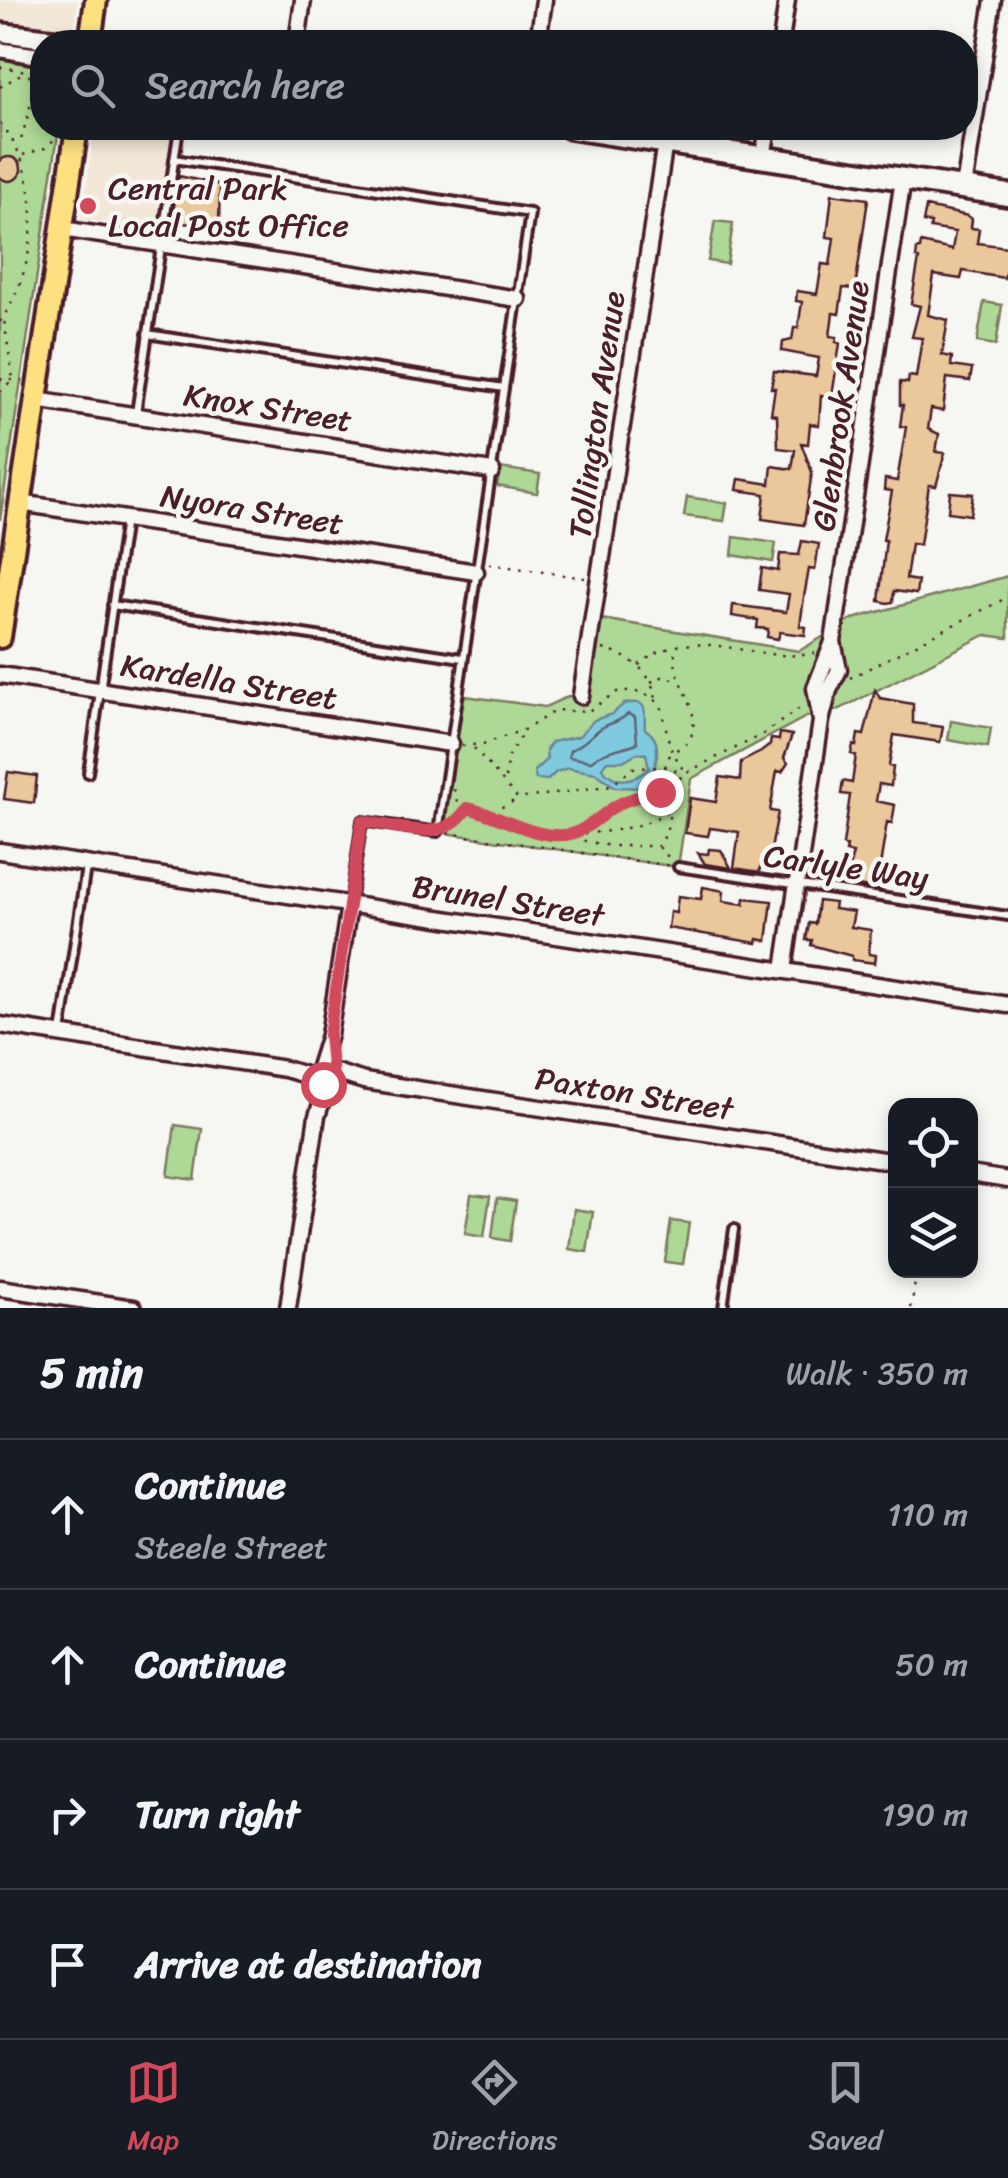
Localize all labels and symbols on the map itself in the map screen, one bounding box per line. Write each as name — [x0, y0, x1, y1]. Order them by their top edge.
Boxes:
place label: Central Park Local Post Office — [108, 160, 349, 254]
marker: Central Park Local Post Office — [77, 195, 99, 217]
street label: Glenbrook Avenue — [795, 277, 887, 535]
street label: Tollington Avenue — [551, 288, 643, 542]
street label: Knox Street — [180, 367, 356, 449]
street label: Nyora Street — [156, 467, 348, 553]
street label: Kardella Street — [117, 637, 341, 727]
route end — [638, 770, 684, 816]
street label: Carlyle Way — [760, 827, 932, 907]
street label: Brunel Street — [408, 858, 609, 944]
street label: Paxton Street — [531, 1050, 738, 1138]
route start — [301, 1062, 347, 1108]

